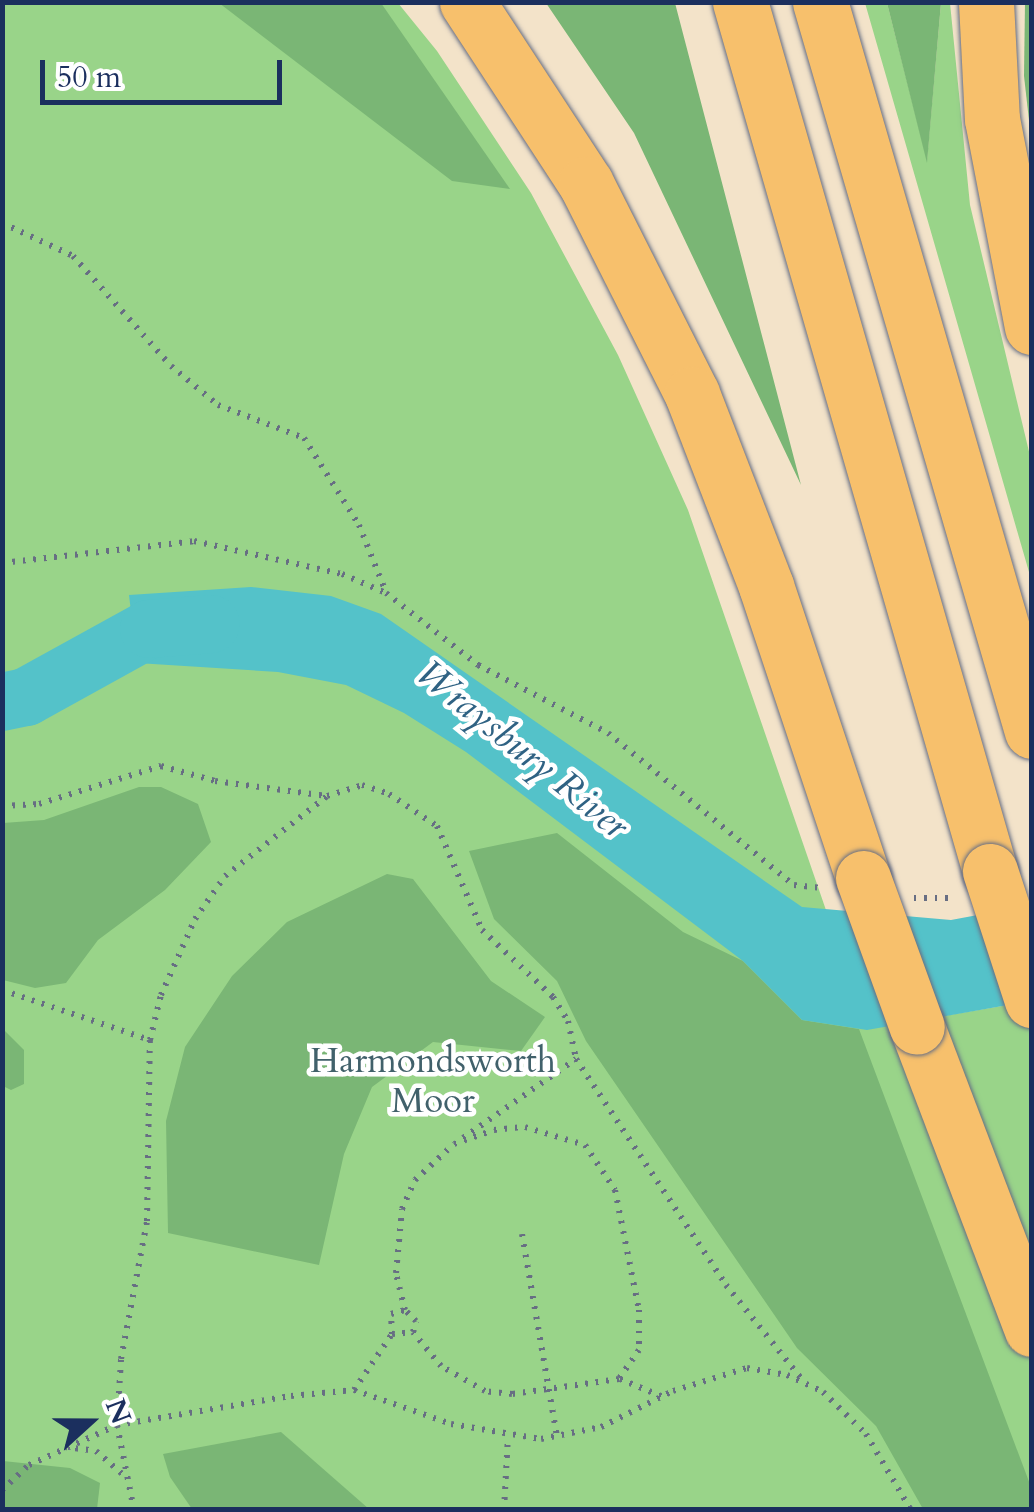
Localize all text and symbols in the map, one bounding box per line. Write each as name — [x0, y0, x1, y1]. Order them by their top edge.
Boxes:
scale bar — [45, 40, 288, 102]
text: 50 m — [57, 57, 121, 98]
water label: Wraysbury River — [407, 651, 637, 849]
park label: Harmondsworth Moor — [310, 1040, 556, 1122]
north arrow — [40, 1372, 140, 1472]
text: N — [96, 1393, 140, 1429]

